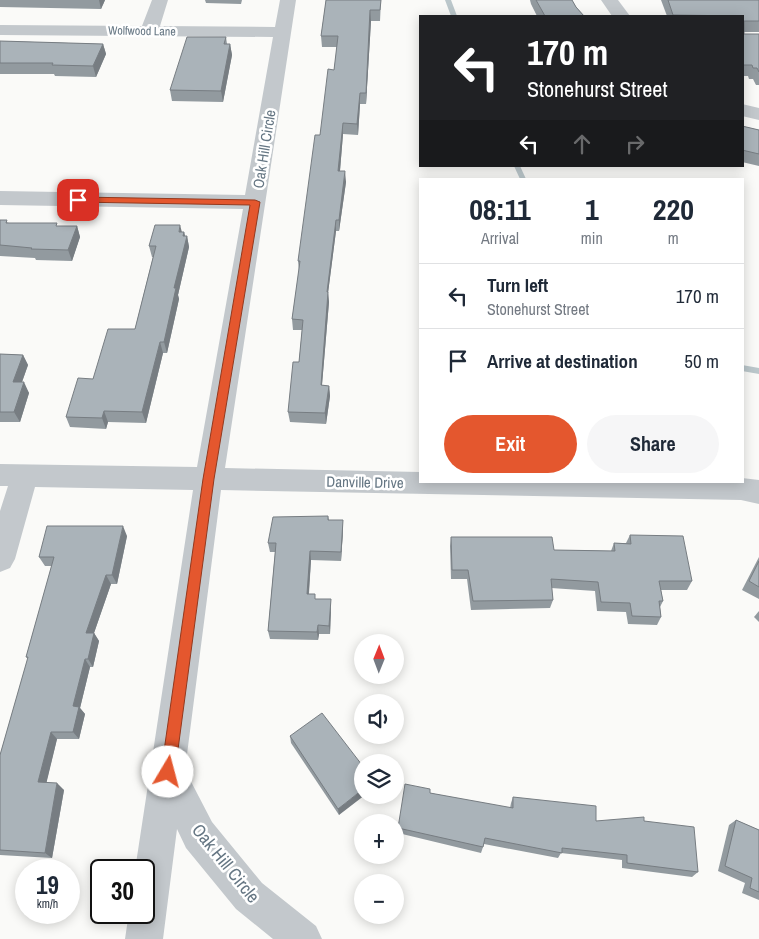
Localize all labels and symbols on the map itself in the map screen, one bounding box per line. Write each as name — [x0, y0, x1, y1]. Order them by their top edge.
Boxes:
street label: Wolfwood Lane — [108, 22, 176, 40]
street label: Oak Hill Circle — [247, 108, 281, 190]
pin — [57, 179, 99, 221]
street label: Danville Drive — [326, 471, 404, 493]
north arrow — [354, 634, 404, 684]
position arrow — [141, 745, 193, 797]
street label: Oak Hill Circle — [186, 818, 266, 908]
speed limit sign: 30 — [90, 859, 155, 924]

